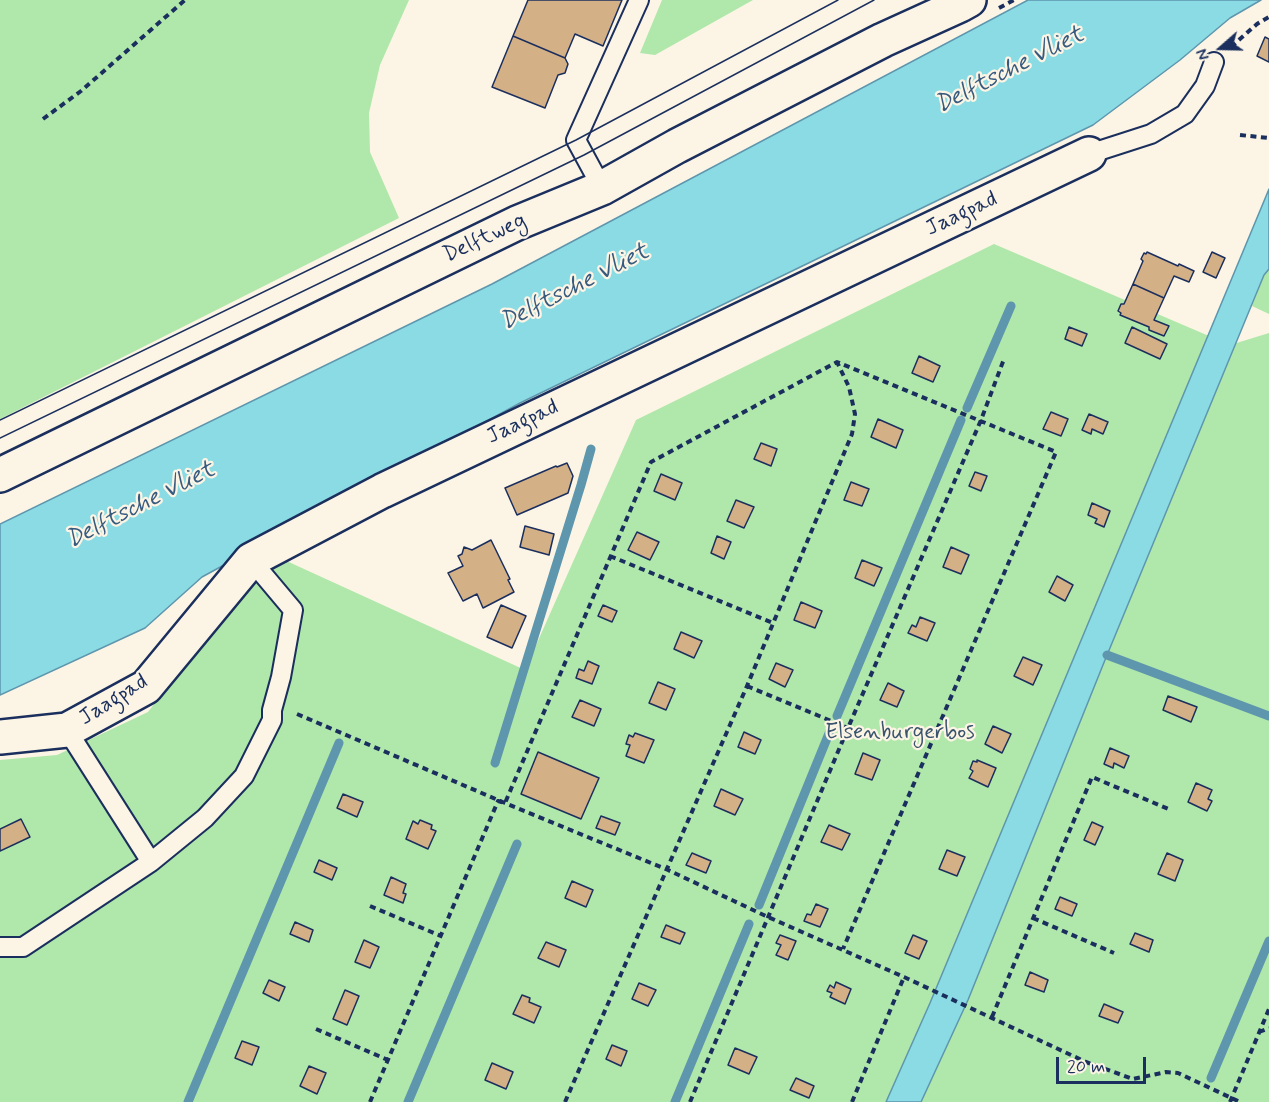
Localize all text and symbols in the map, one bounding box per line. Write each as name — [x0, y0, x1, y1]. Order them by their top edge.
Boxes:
north arrow — [1191, 18, 1251, 78]
water label: Delftsche Vliet — [931, 21, 1089, 121]
text: N — [1192, 46, 1215, 63]
street label: Jaagpad — [922, 187, 1002, 243]
street label: Delftweg — [439, 208, 531, 270]
water label: Delftsche Vliet — [496, 238, 654, 338]
street label: Jaagpad — [483, 395, 563, 451]
water label: Delftsche Vliet — [62, 456, 220, 556]
street label: Jaagpad — [75, 670, 153, 732]
park label: Elsenburgerbos — [825, 720, 975, 746]
scale bar — [1059, 1045, 1149, 1083]
text: 20 m — [1067, 1055, 1105, 1079]

